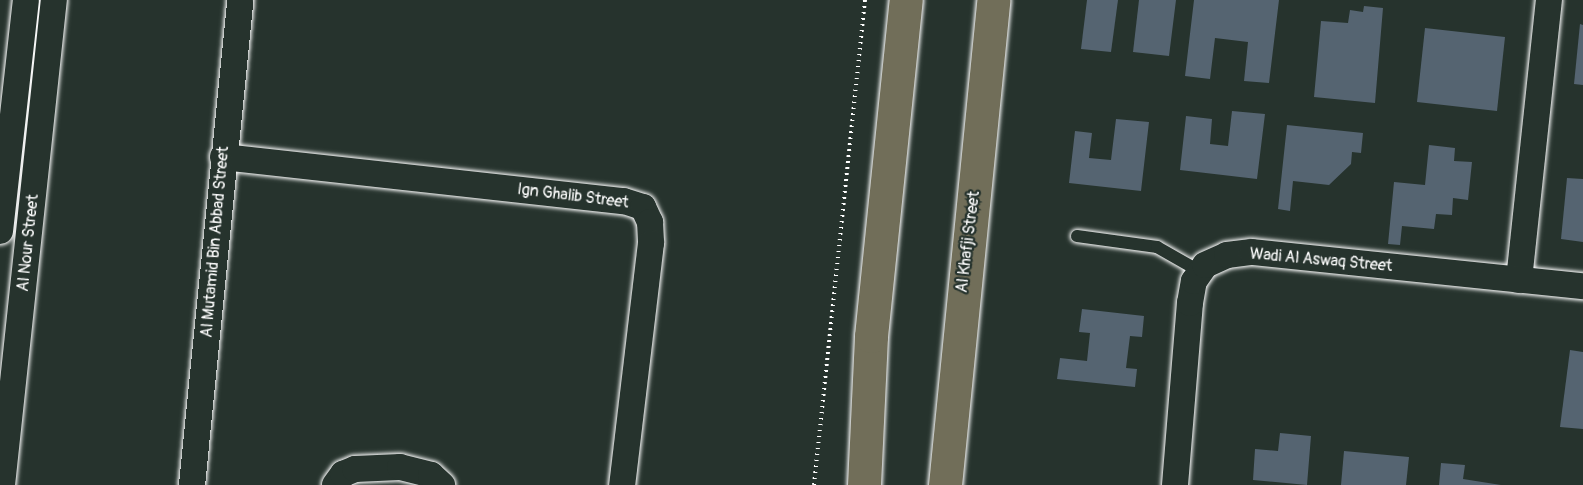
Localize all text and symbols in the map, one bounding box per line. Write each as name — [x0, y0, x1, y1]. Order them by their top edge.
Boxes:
street label: Al Mutamid Bin Abbad Street — [197, 146, 233, 338]
street label: Ign Ghalib Street — [516, 180, 630, 212]
street label: Al Khafji Street — [952, 190, 984, 294]
street label: Al Nour Street — [13, 193, 43, 293]
street label: Wadi Al Aswaq Street — [1249, 244, 1393, 276]

